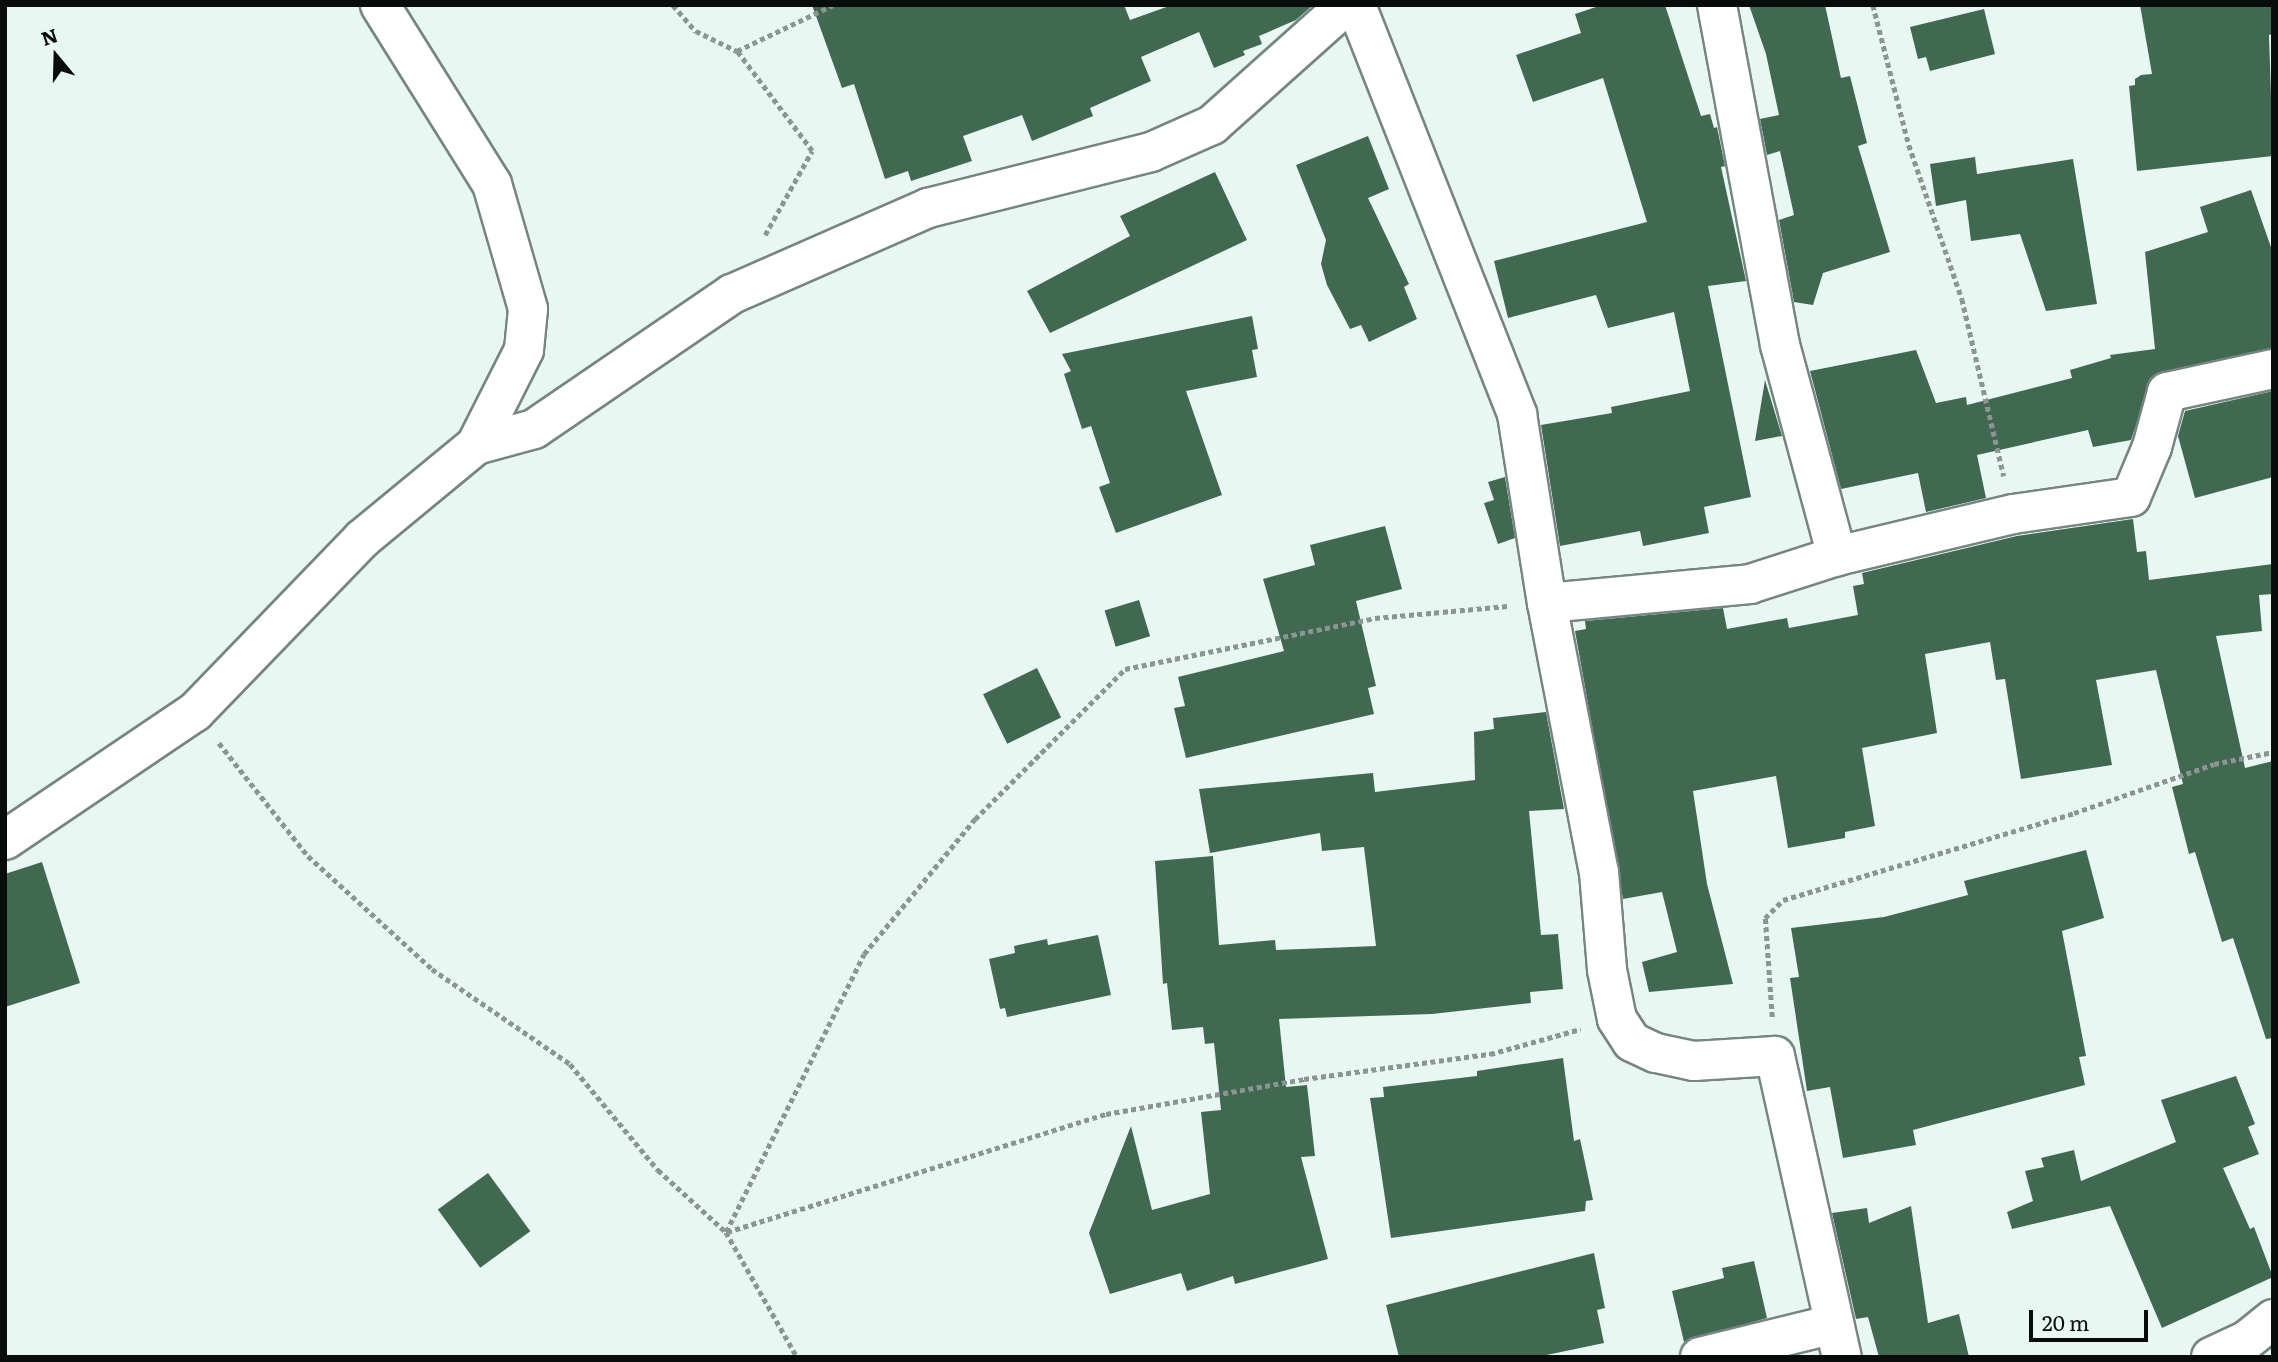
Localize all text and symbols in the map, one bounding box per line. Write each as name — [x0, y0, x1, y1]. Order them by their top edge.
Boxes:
text: N — [37, 20, 61, 52]
north arrow — [21, 21, 91, 91]
scale bar — [2033, 1296, 2152, 1340]
text: 20 m — [2042, 1306, 2089, 1337]

